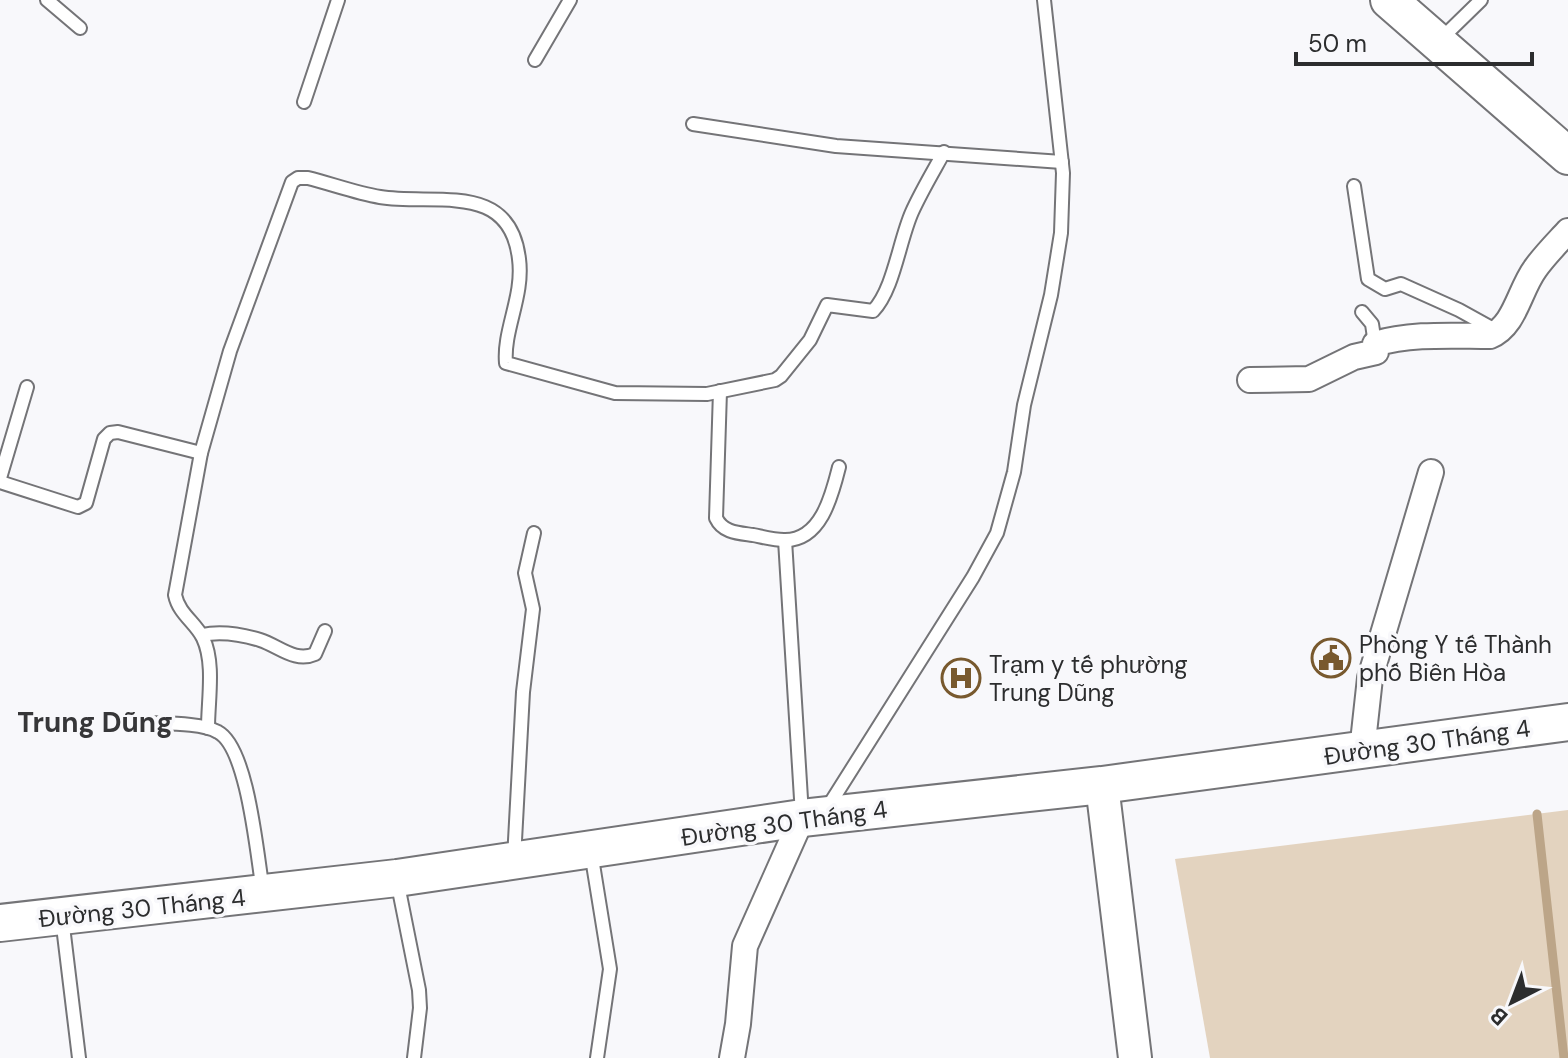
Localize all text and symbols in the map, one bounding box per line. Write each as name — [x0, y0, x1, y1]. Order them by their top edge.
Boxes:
scale bar — [1296, 16, 1532, 66]
text: 50 m — [1308, 28, 1367, 59]
place label: Phòng Y tế Thành phố Biên Hòa — [1359, 629, 1552, 688]
public building icon: Phòng Y tế Thành phố Biên Hòa — [1310, 637, 1352, 679]
place label: Trạm y tế phường Trung Dũng — [989, 649, 1188, 708]
hospital icon: Trạm y tế phường Trung Dũng — [940, 657, 982, 699]
district label: Trung Dũng — [17, 704, 173, 741]
street label: Đường 30 Tháng 4 — [1322, 712, 1532, 772]
street label: Đường 30 Tháng 4 — [679, 793, 889, 853]
street label: Đường 30 Tháng 4 — [37, 882, 247, 934]
north arrow — [1472, 962, 1552, 1042]
text: B — [1484, 1001, 1514, 1032]

